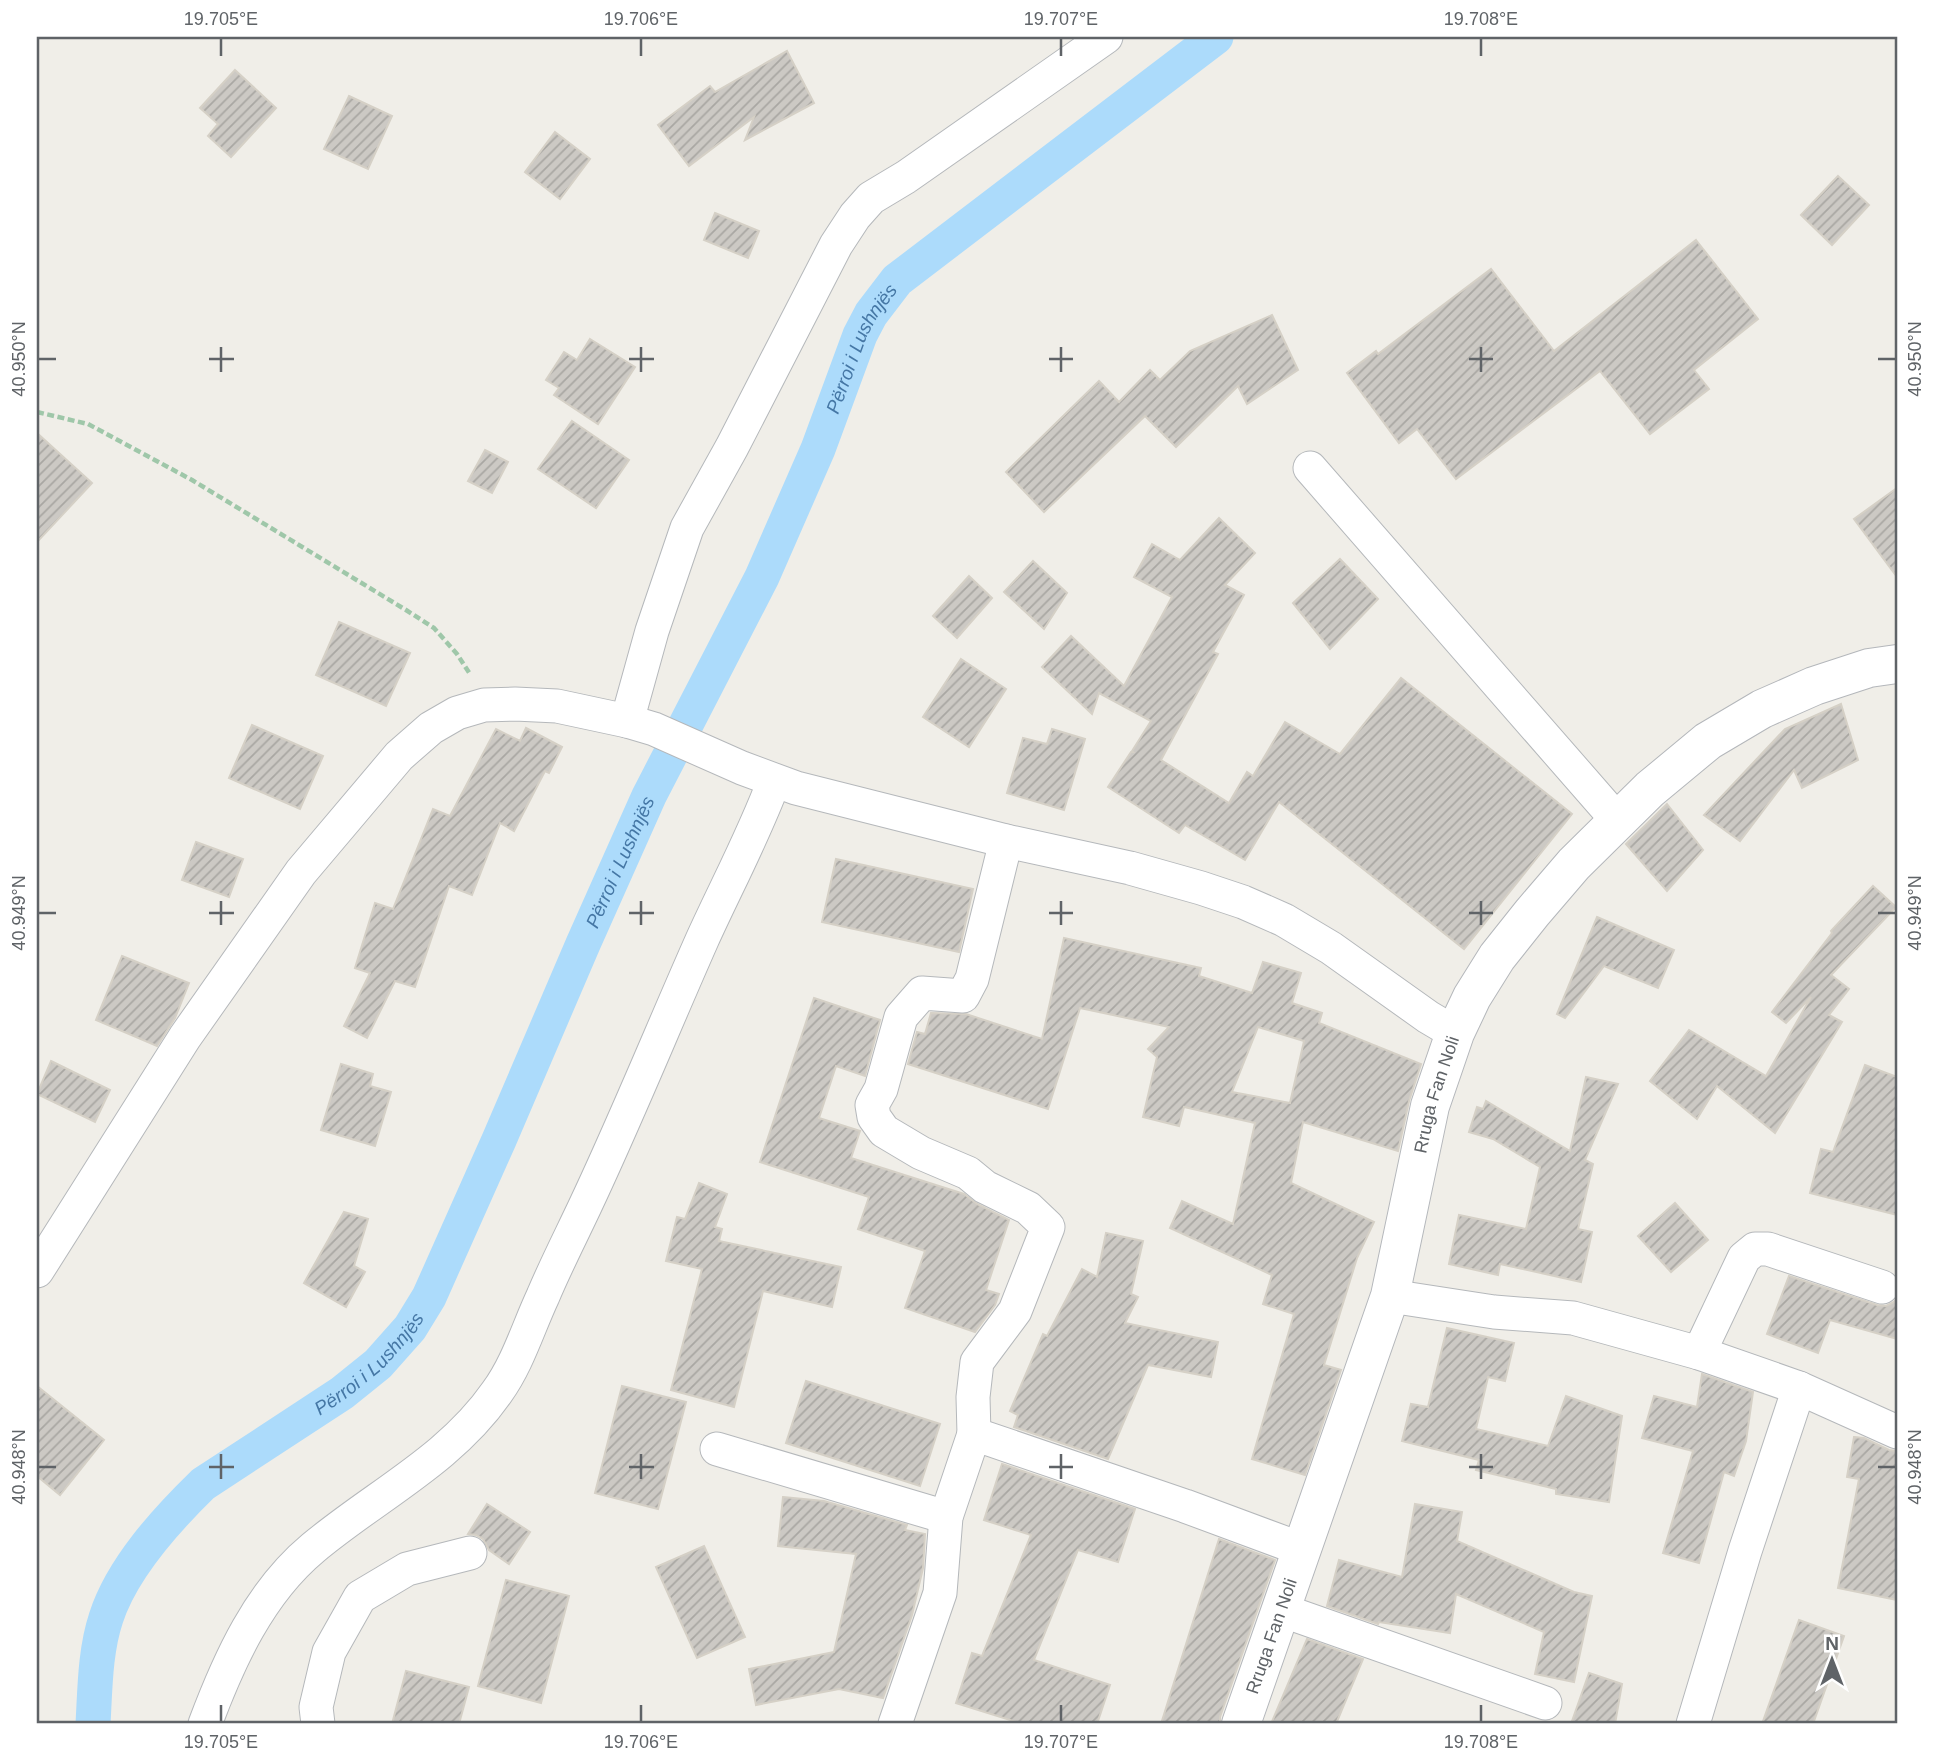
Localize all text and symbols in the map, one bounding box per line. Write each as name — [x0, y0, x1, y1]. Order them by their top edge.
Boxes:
text: 19.705°E — [184, 9, 258, 29]
text: 19.706°E — [604, 9, 678, 29]
text: 19.707°E — [1024, 9, 1098, 29]
text: 19.708°E — [1444, 9, 1518, 29]
water label: Përroi i Lushnjës — [822, 279, 902, 416]
text: 40.950°N — [9, 321, 29, 397]
text: 40.950°N — [1905, 321, 1925, 397]
water label: Përroi i Lushnjës — [582, 793, 659, 931]
text: 40.949°N — [9, 875, 29, 951]
text: 40.949°N — [1905, 875, 1925, 951]
street label: Rruga Fan Noli — [1410, 1034, 1463, 1155]
water label: Përroi i Lushnjës — [311, 1309, 428, 1419]
text: 40.948°N — [9, 1429, 29, 1505]
text: 40.948°N — [1905, 1429, 1925, 1505]
street label: Rruga Fan Noli — [1242, 1576, 1301, 1697]
north arrow — [1798, 1624, 1868, 1694]
text: N — [1825, 1633, 1839, 1654]
text: 19.705°E — [184, 1732, 258, 1752]
text: 19.706°E — [604, 1732, 678, 1752]
text: 19.707°E — [1024, 1732, 1098, 1752]
text: 19.708°E — [1444, 1732, 1518, 1752]

